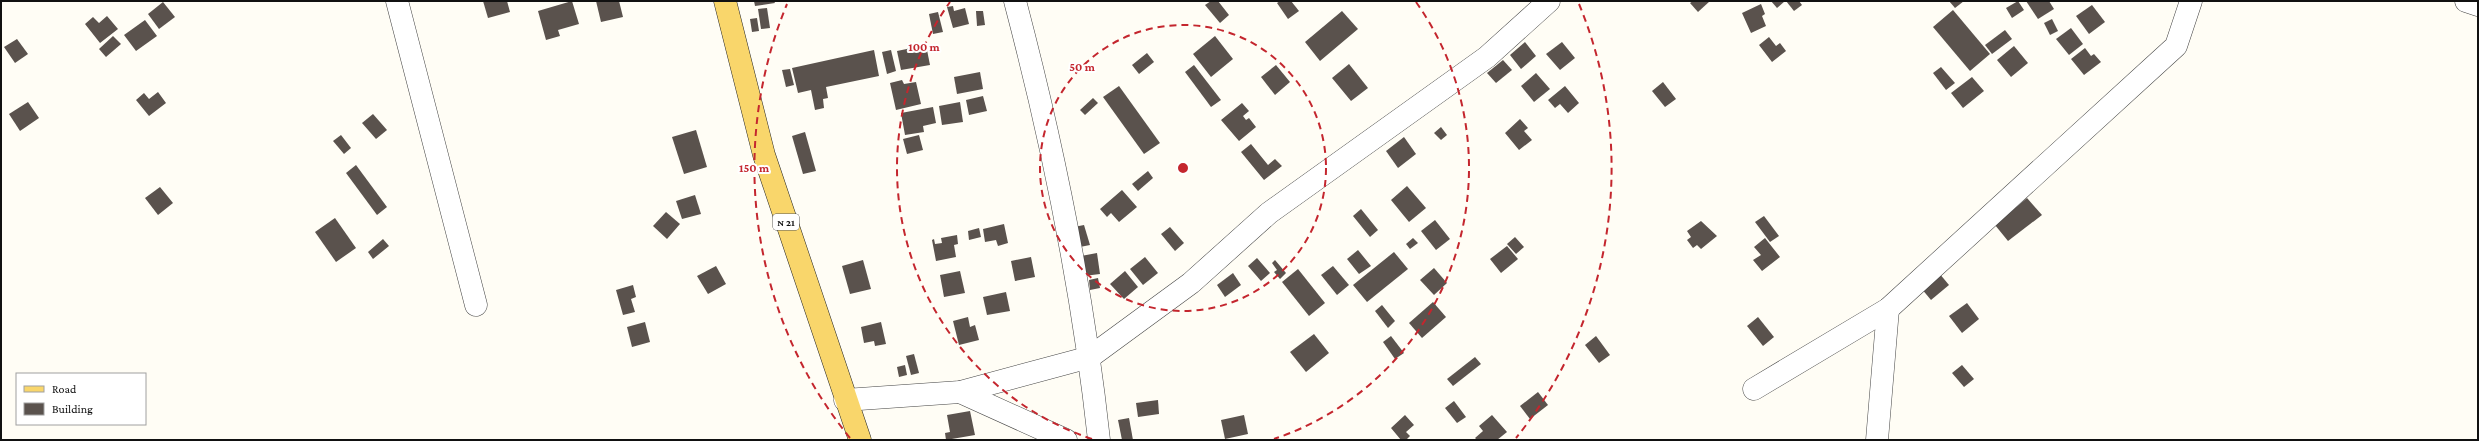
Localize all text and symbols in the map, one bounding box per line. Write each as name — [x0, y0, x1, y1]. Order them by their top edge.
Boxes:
text: 100 m — [908, 40, 941, 54]
text: 50 m — [1069, 60, 1096, 74]
text: 150 m — [739, 161, 770, 175]
centre of rings — [1176, 161, 1190, 175]
road number: N 21 — [773, 214, 799, 230]
legend — [16, 373, 146, 425]
text: Road — [52, 382, 77, 396]
text: Building — [52, 402, 93, 416]

